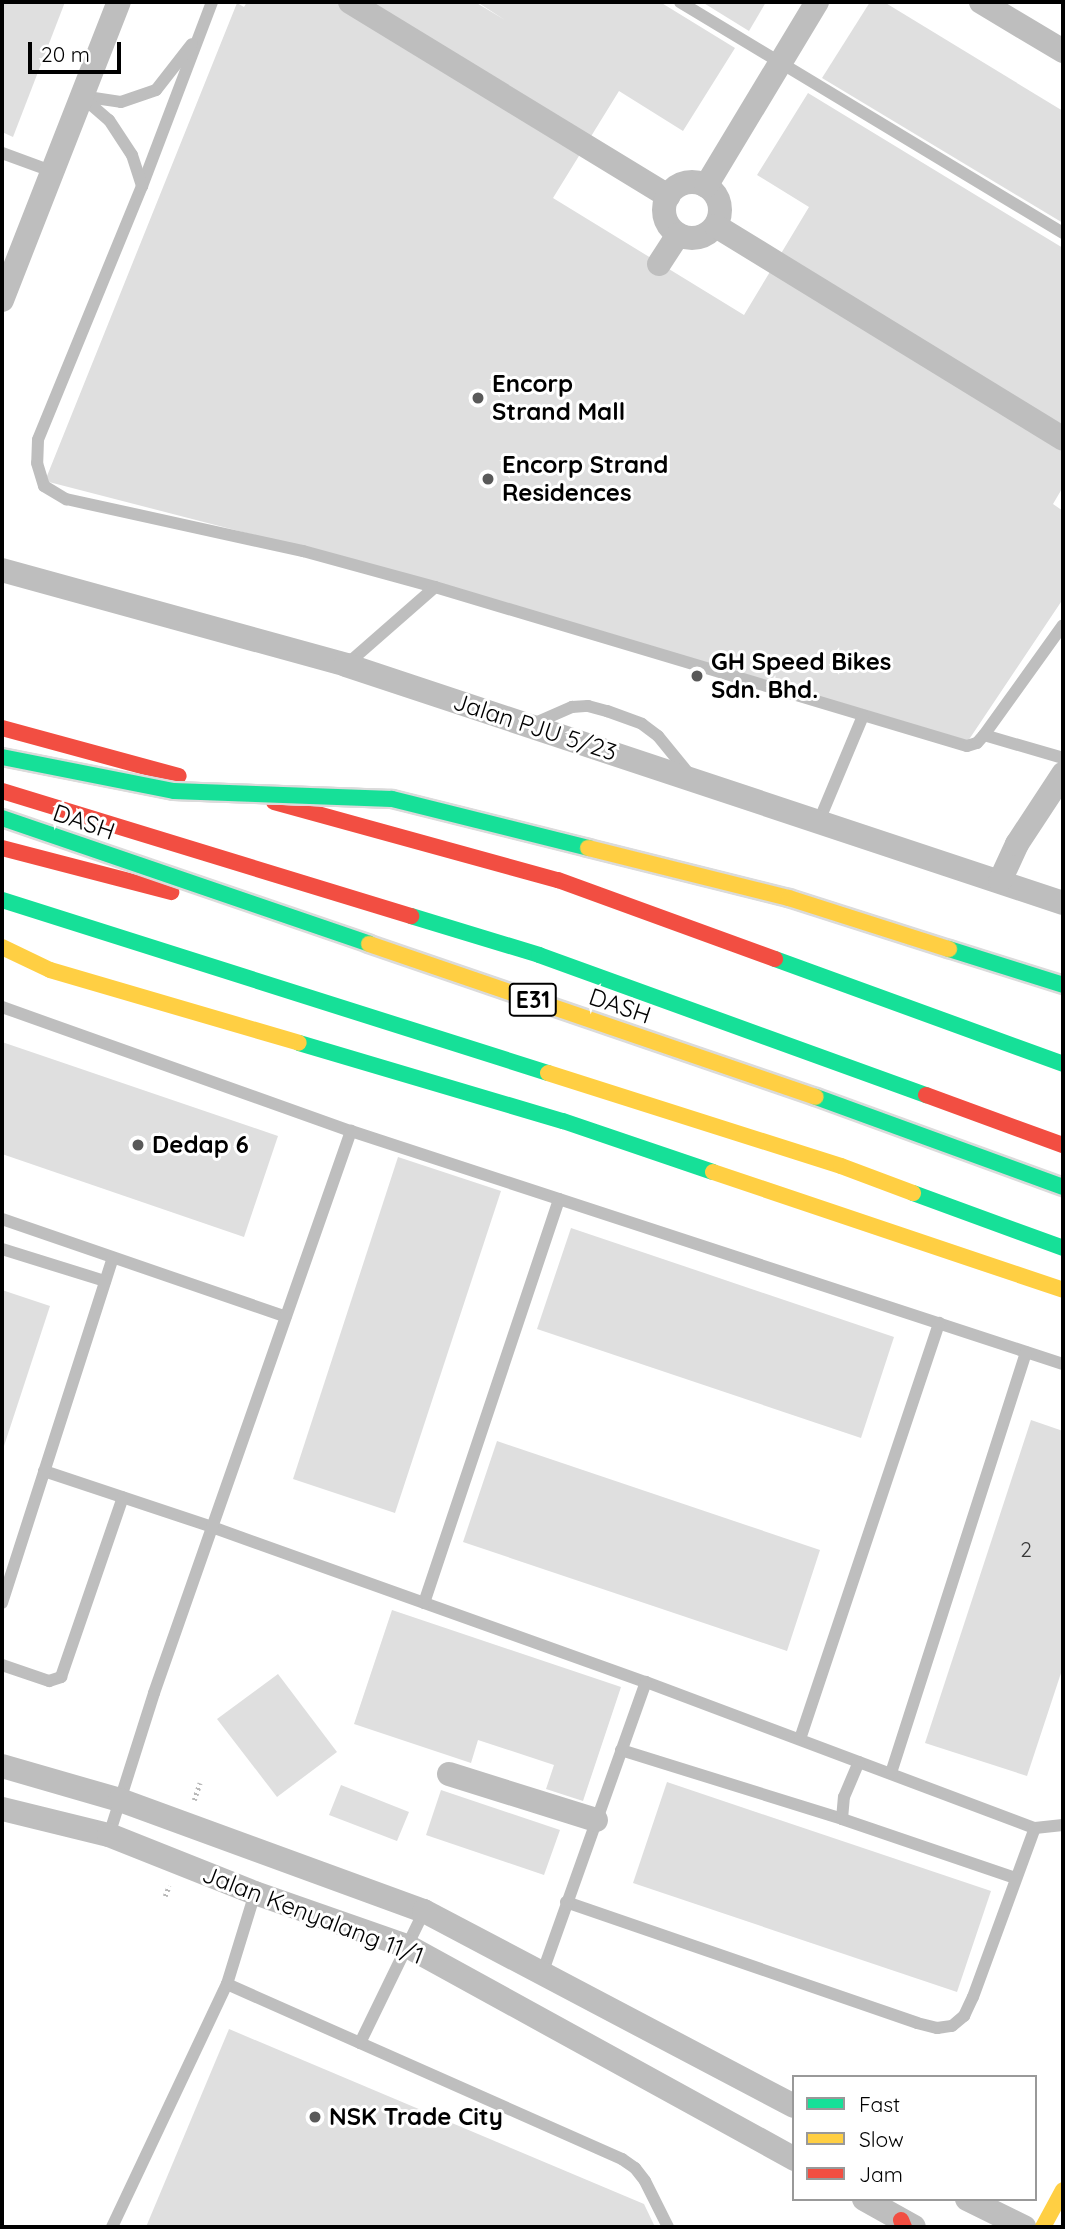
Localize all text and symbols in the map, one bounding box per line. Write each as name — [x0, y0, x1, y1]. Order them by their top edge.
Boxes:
scale bar — [32, 28, 124, 72]
text: 20 m — [41, 41, 90, 67]
place label: Encorp Strand Mall — [492, 370, 625, 426]
marker: Encorp Strand Mall — [470, 390, 486, 406]
place label: Encorp Strand Residences — [502, 451, 668, 507]
marker: Encorp Strand Residences — [480, 471, 496, 487]
place label: GH Speed Bikes Sdn. Bhd. — [711, 648, 891, 704]
marker: GH Speed Bikes Sdn. Bhd. — [689, 668, 705, 684]
street label: Jalan PJU 5/23 — [450, 687, 620, 767]
street label: DASH — [49, 798, 119, 846]
road number: E31 — [508, 981, 558, 1020]
street label: DASH — [585, 982, 655, 1030]
place label: Dedap 6 — [152, 1131, 249, 1159]
marker: Dedap 6 — [130, 1137, 146, 1153]
house number: 2 — [1020, 1536, 1032, 1562]
street label: Jalan Kenyalang 11/1 — [198, 1860, 428, 1970]
legend — [792, 2075, 1037, 2201]
text: Fast — [859, 2091, 900, 2117]
place label: NSK Trade City — [329, 2103, 503, 2131]
marker: NSK Trade City — [307, 2109, 323, 2125]
text: Slow — [859, 2126, 904, 2152]
text: Jam — [859, 2161, 903, 2187]

